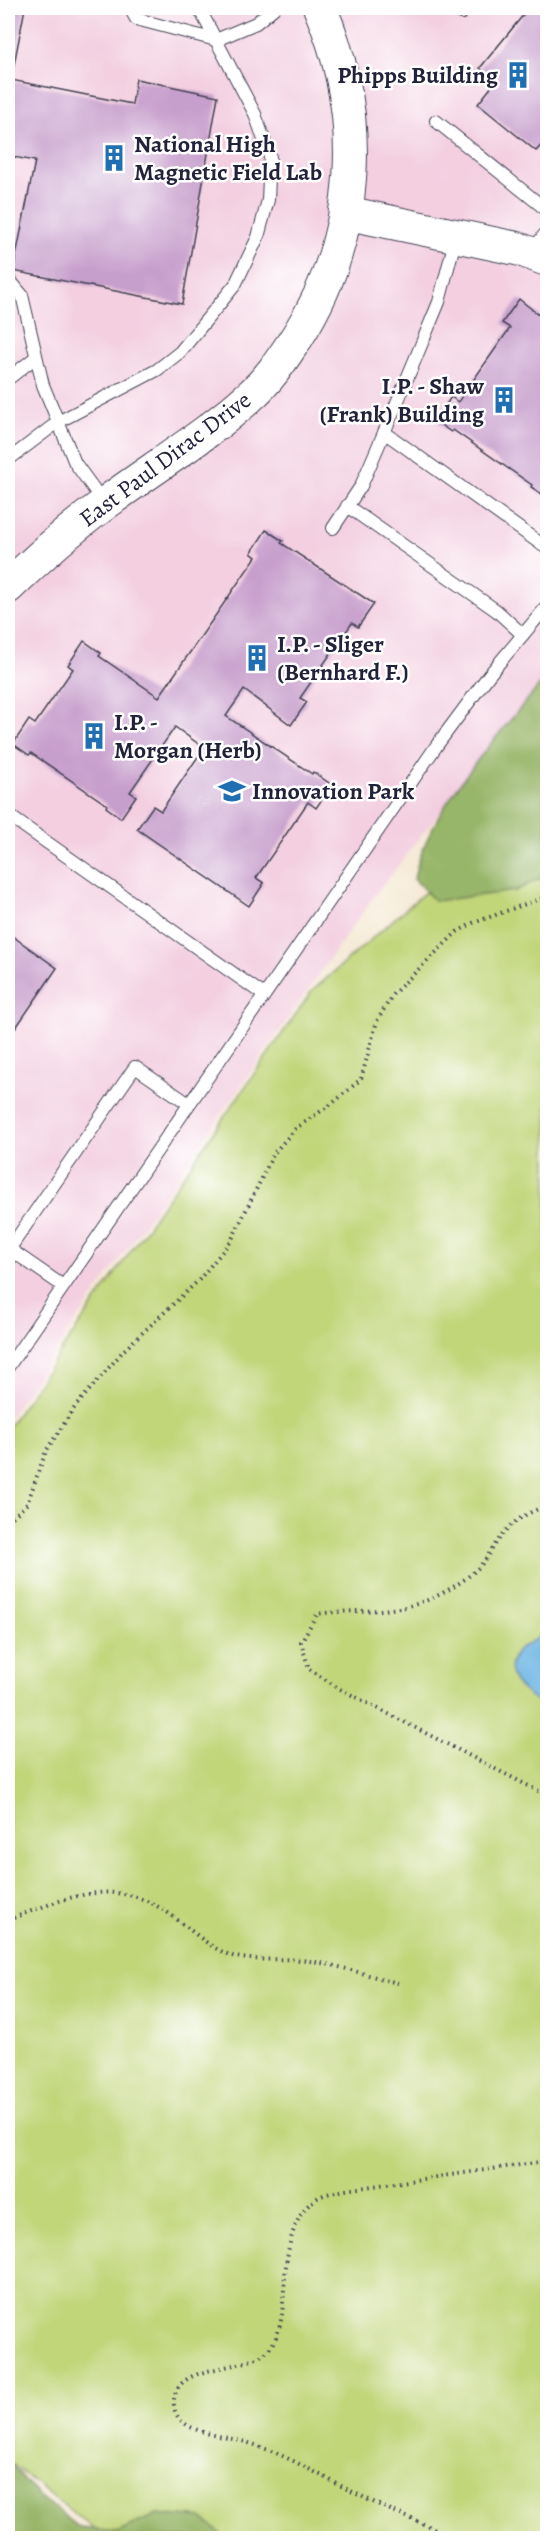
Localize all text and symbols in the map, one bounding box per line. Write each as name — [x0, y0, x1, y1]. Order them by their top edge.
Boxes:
place label: Phipps Building — [337, 59, 499, 91]
building icon: Phipps Building — [503, 60, 533, 90]
place label: National High Magnetic Field Lab — [134, 128, 322, 188]
building icon: National High Magnetic Field Lab — [99, 143, 129, 173]
place label: I.P. - Shaw (Frank) Building — [319, 370, 485, 430]
street label: East Paul Dirac Drive — [73, 384, 257, 534]
building icon: I.P. - Shaw (Frank) Building — [489, 385, 519, 415]
place label: I.P. - Sliger (Bernhard F.) — [277, 628, 409, 688]
building icon: I.P. - Sliger (Bernhard F.) — [242, 643, 272, 673]
place label: I.P. - Morgan (Herb) — [114, 706, 262, 766]
building icon: I.P. - Morgan (Herb) — [79, 721, 109, 751]
place label: Innovation Park — [252, 775, 415, 807]
school or university icon: Innovation Park — [217, 776, 247, 806]

